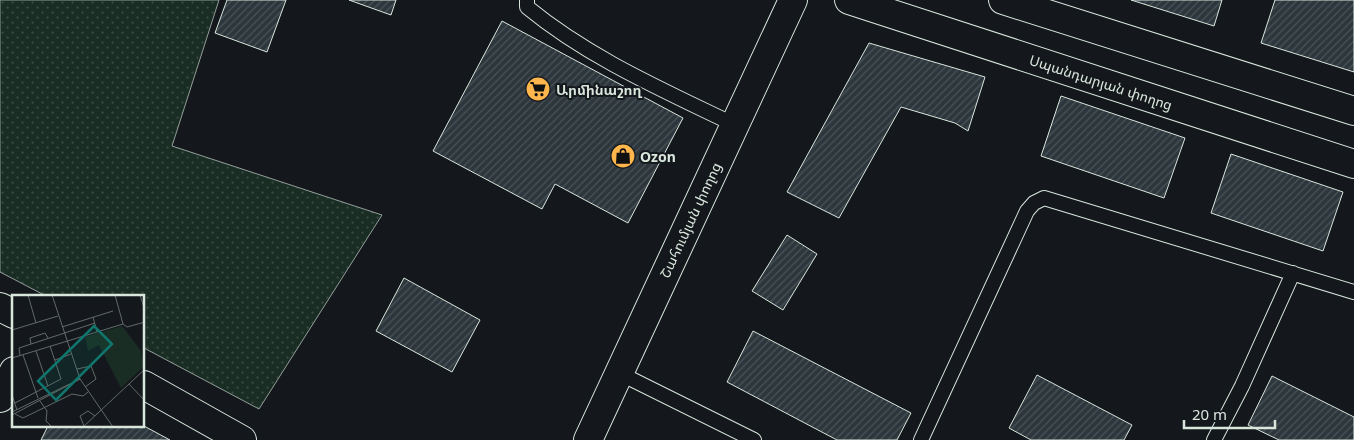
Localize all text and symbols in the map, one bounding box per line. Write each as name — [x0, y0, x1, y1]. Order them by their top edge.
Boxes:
street label: Սպանդարյան փողոց — [1027, 50, 1175, 114]
supermarket icon: Արմինաշող — [525, 76, 551, 102]
place label: Արմինաշող — [556, 80, 642, 99]
shop icon: Ozon — [610, 143, 636, 169]
place label: Ozon — [640, 147, 676, 166]
street label: Շահումյան փողոց — [655, 159, 725, 281]
inset map — [12, 295, 145, 428]
scale bar — [1184, 398, 1275, 430]
text: 20 m — [1192, 404, 1227, 424]

